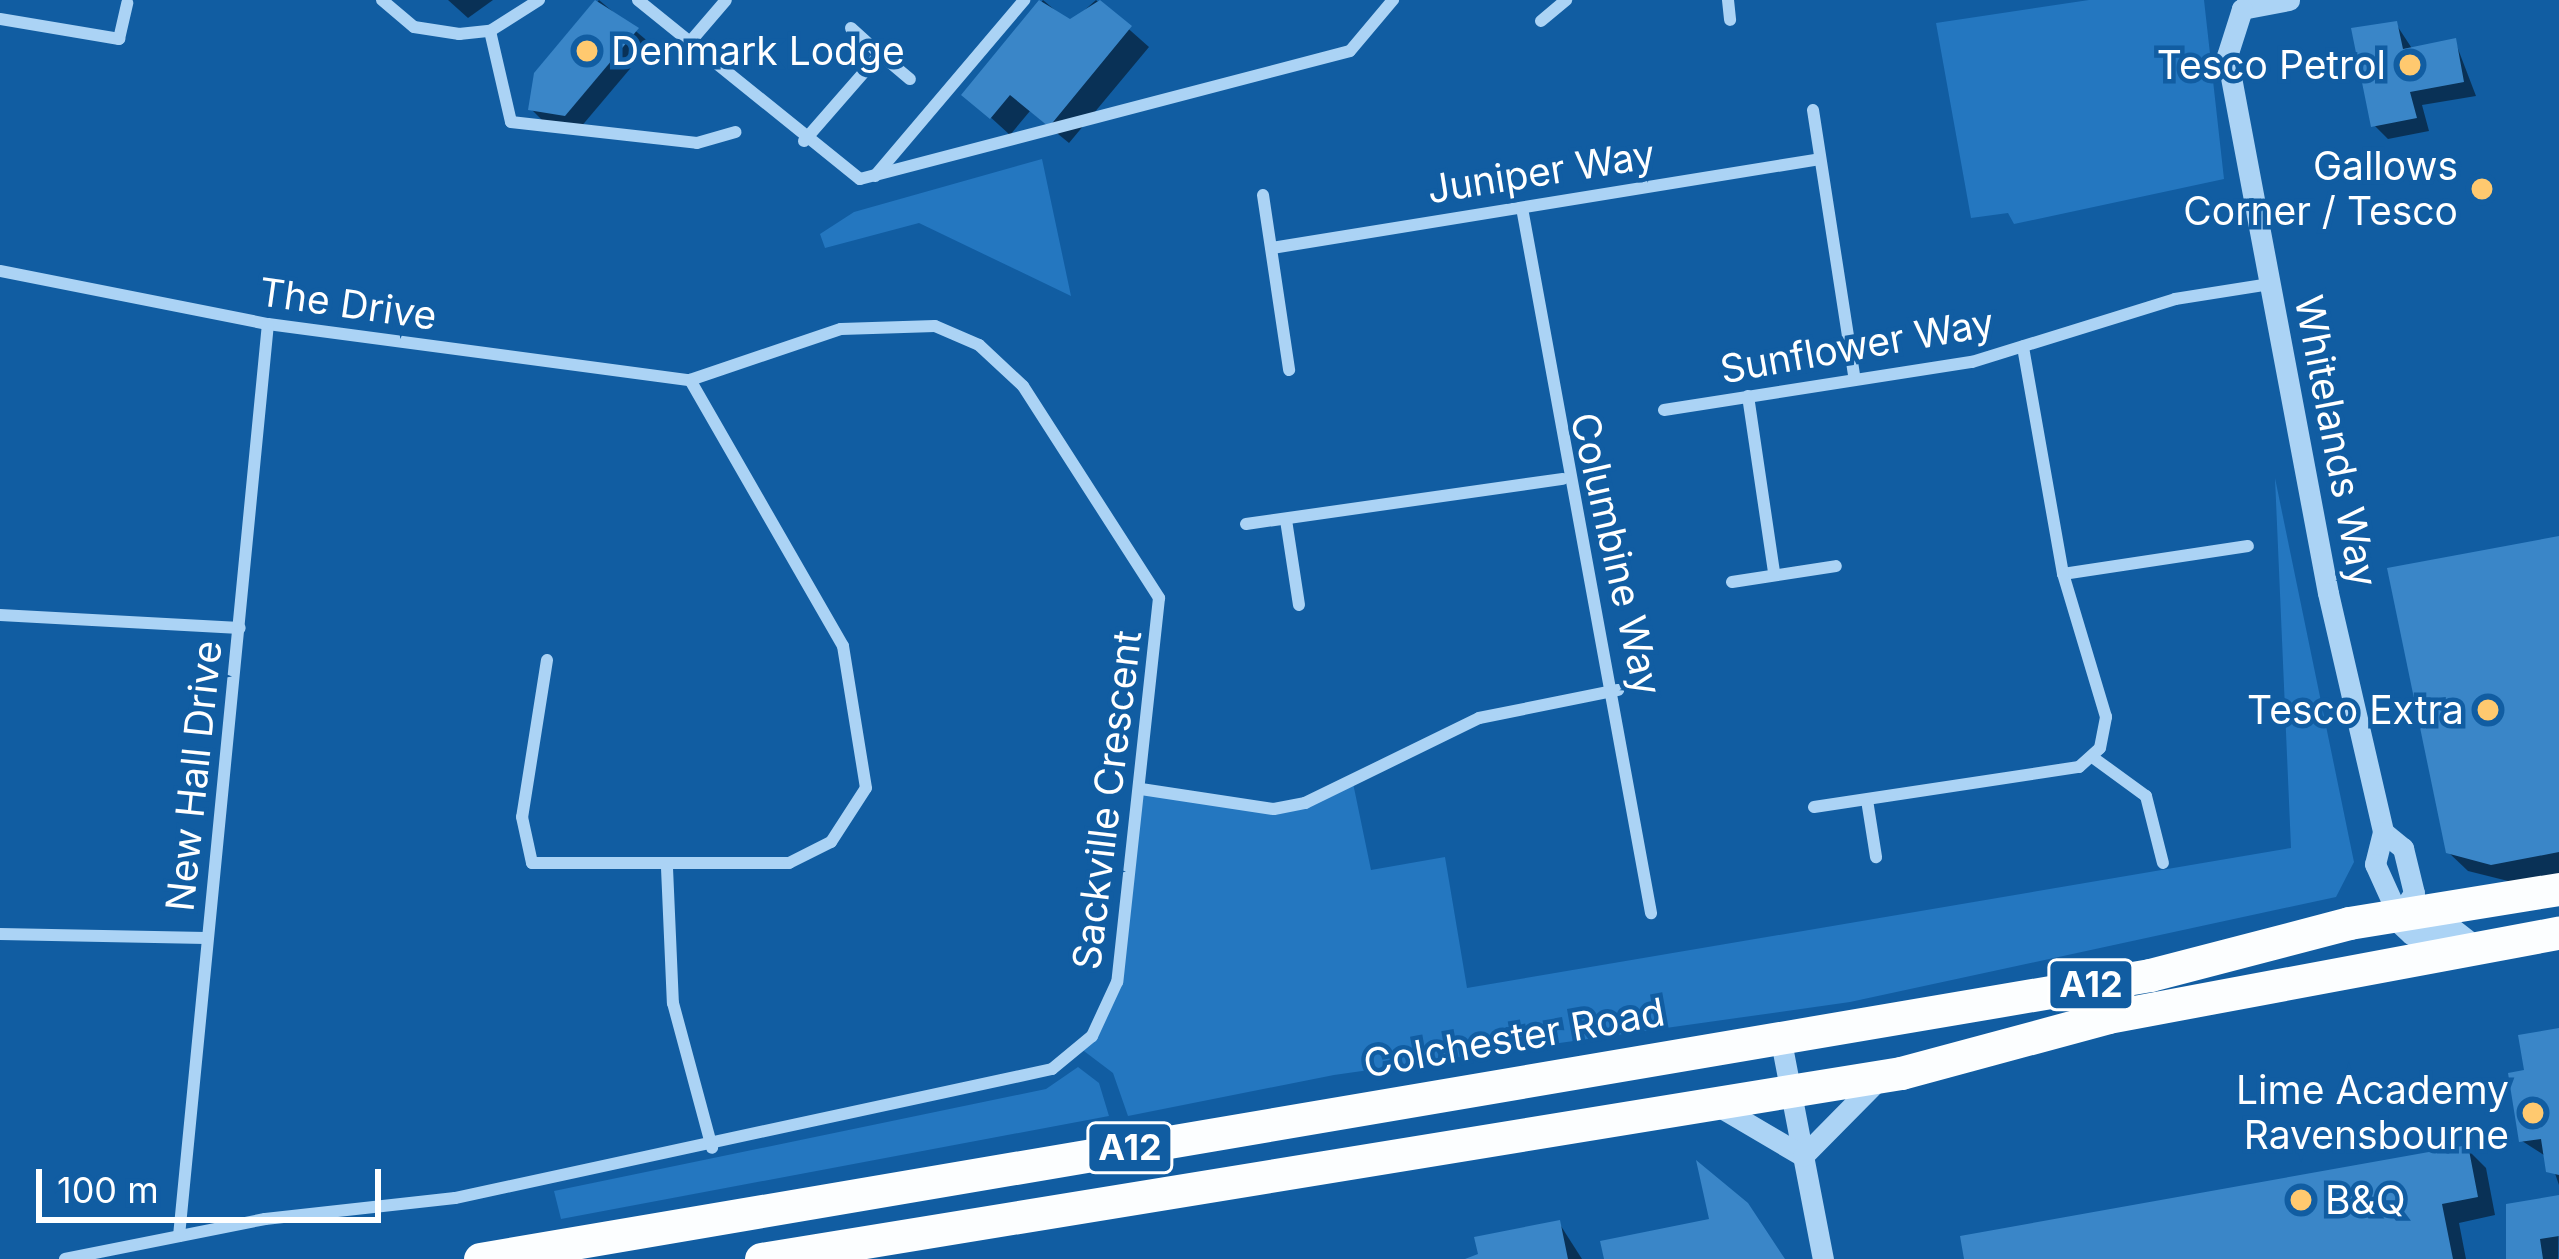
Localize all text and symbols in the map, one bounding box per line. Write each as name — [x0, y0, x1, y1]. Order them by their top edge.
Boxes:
place label: Denmark Lodge — [611, 28, 905, 74]
marker: Denmark Lodge — [574, 38, 600, 64]
place label: Tesco Petrol — [2157, 42, 2386, 88]
marker: Tesco Petrol — [2397, 52, 2423, 78]
street label: Juniper Way — [1424, 131, 1658, 213]
place label: Gallows Corner / Tesco — [2183, 144, 2458, 235]
marker: Gallows Corner / Tesco — [2469, 176, 2495, 202]
street label: The Drive — [256, 268, 440, 340]
street label: Whitelands Way — [2285, 291, 2387, 591]
street label: Sunflower Way — [1717, 299, 1997, 393]
street label: Columbine Way — [1561, 408, 1671, 700]
street label: Sackville Crescent — [1063, 628, 1151, 972]
street label: New Hall Drive — [157, 638, 231, 914]
place label: Tesco Extra — [2247, 687, 2464, 733]
marker: Tesco Extra — [2475, 697, 2501, 723]
road number: A12 — [2046, 955, 2136, 1015]
street label: Colchester Road — [1360, 988, 1668, 1088]
place label: Lime Academy Ravensbourne — [2236, 1068, 2509, 1159]
marker: Lime Academy Ravensbourne — [2520, 1100, 2546, 1126]
road number: A12 — [1085, 1118, 1175, 1178]
scale bar — [42, 1145, 387, 1219]
text: 100 m — [57, 1168, 159, 1212]
place label: B&Q — [2325, 1177, 2405, 1223]
marker: B&Q — [2288, 1187, 2314, 1213]

